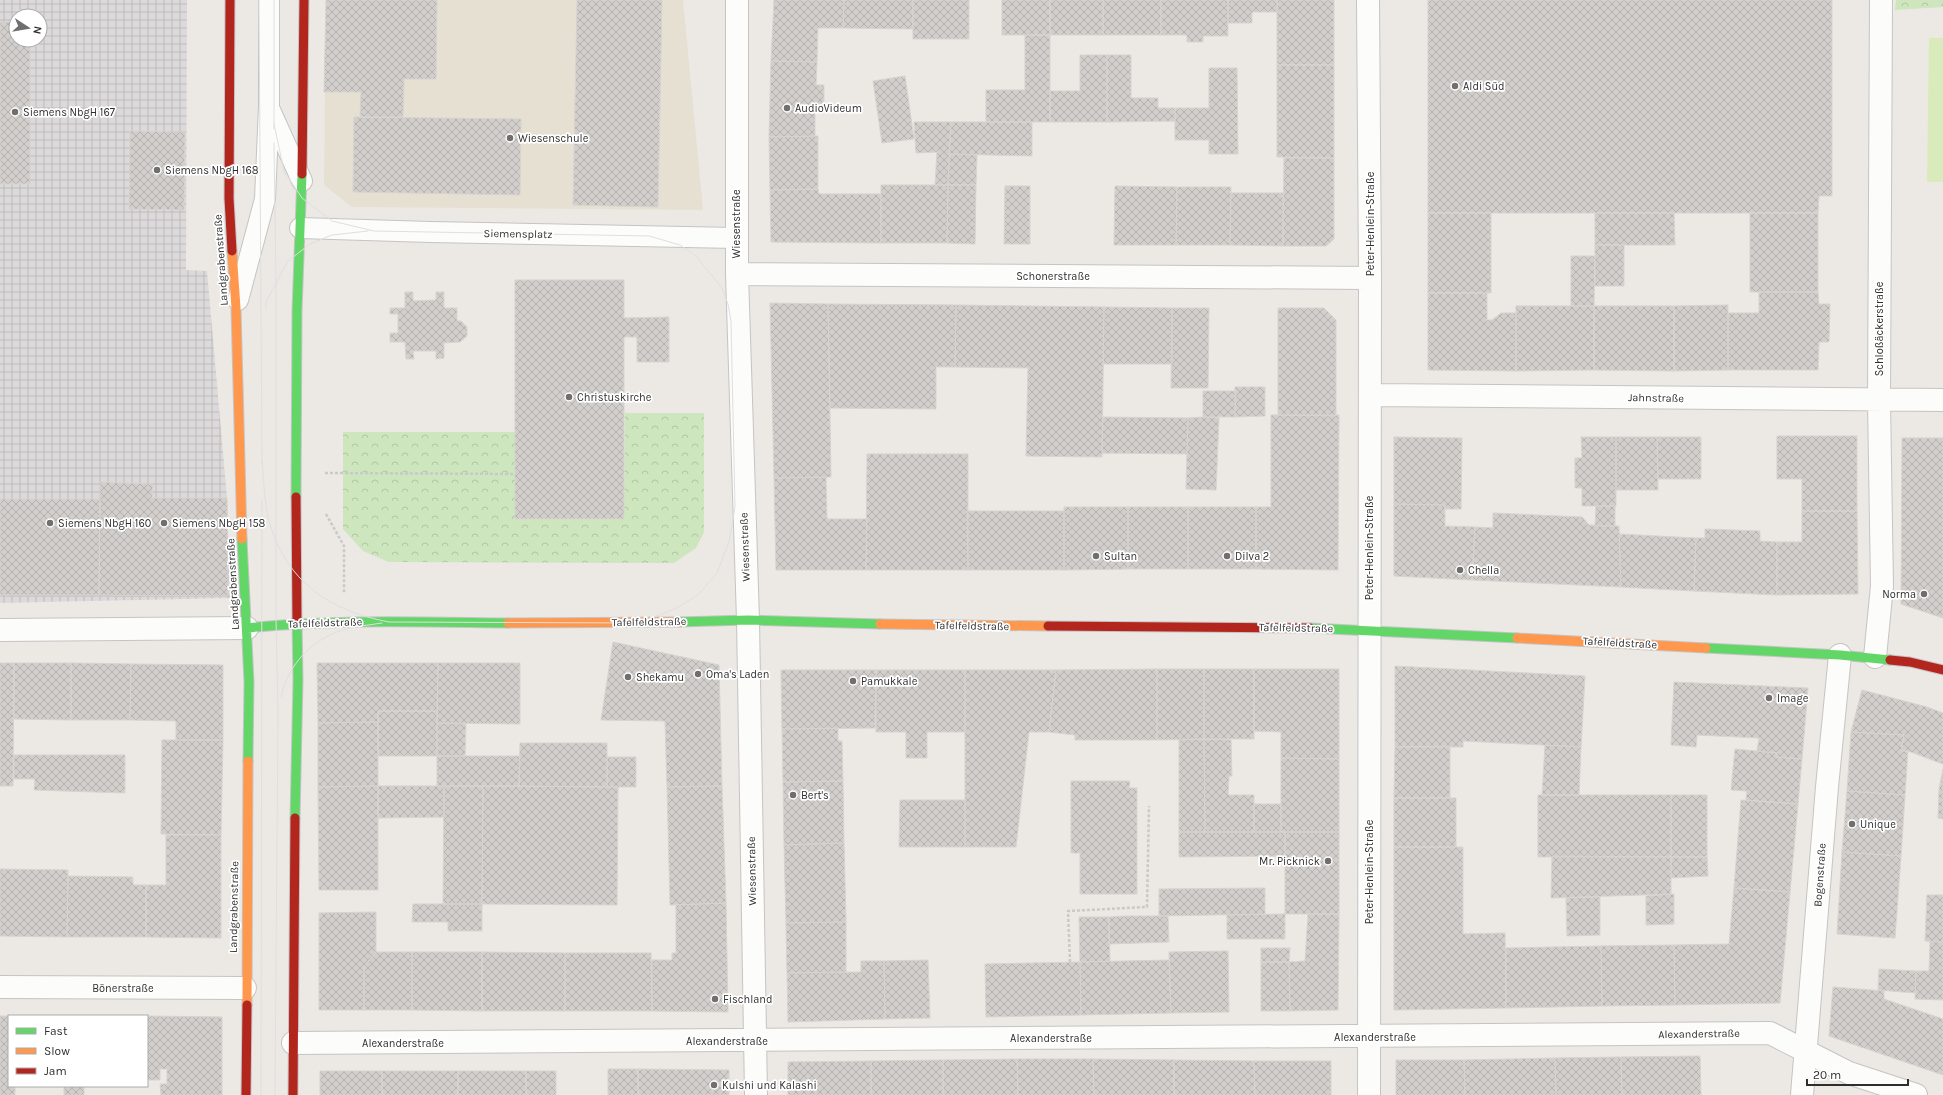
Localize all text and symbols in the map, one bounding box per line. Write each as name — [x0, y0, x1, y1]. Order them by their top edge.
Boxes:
north arrow — [8, 8, 48, 48]
text: N — [30, 25, 44, 35]
place label: Aldi Süd — [1463, 80, 1505, 93]
marker: Aldi Süd — [1450, 81, 1460, 91]
place label: AudioVideum — [795, 102, 862, 115]
marker: AudioVideum — [782, 103, 792, 113]
place label: Siemens NbgH 167 — [23, 106, 115, 119]
marker: Siemens NbgH 167 — [10, 107, 20, 117]
place label: Wiesenschule — [518, 132, 589, 145]
marker: Wiesenschule — [505, 133, 515, 143]
place label: Siemens NbgH 168 — [165, 164, 259, 177]
marker: Siemens NbgH 168 — [152, 165, 162, 175]
street label: Peter-Henlein-Straße — [1364, 171, 1377, 276]
street label: Wiesenstraße — [730, 189, 743, 259]
street label: Landgrabenstraße — [211, 213, 231, 306]
street label: Siemensplatz — [483, 227, 553, 241]
street label: Schonerstraße — [1016, 270, 1090, 283]
street label: Schloßäckerstraße — [1873, 281, 1886, 376]
place label: Christuskirche — [577, 391, 652, 404]
street label: Jahnstraße — [1628, 391, 1685, 405]
marker: Christuskirche — [564, 392, 574, 402]
street label: Peter-Henlein-Straße — [1363, 495, 1376, 600]
street label: Wiesenstraße — [737, 512, 753, 582]
place label: Siemens NbgH 160 — [58, 517, 151, 530]
place label: Siemens NbgH 158 — [172, 517, 266, 530]
marker: Siemens NbgH 160 — [45, 518, 55, 528]
marker: Siemens NbgH 158 — [159, 518, 169, 528]
street label: Landgrabenstraße — [224, 537, 242, 630]
place label: Sultan — [1104, 550, 1137, 563]
place label: Dilva 2 — [1235, 550, 1269, 563]
marker: Sultan — [1091, 551, 1101, 561]
marker: Dilva 2 — [1222, 551, 1232, 561]
place label: Chella — [1468, 564, 1499, 577]
marker: Chella — [1455, 565, 1465, 575]
place label: Norma — [1882, 588, 1916, 601]
marker: Norma — [1919, 589, 1929, 599]
street label: Tafelfeldstraße — [288, 615, 363, 631]
street label: Tafelfeldstraße — [612, 615, 687, 629]
street label: Tafelfeldstraße — [935, 619, 1010, 633]
street label: Tafelfeldstraße — [1259, 621, 1334, 635]
street label: Tafelfeldstraße — [1582, 635, 1658, 651]
place label: Oma's Laden — [706, 668, 769, 681]
marker: Oma's Laden — [693, 669, 703, 679]
place label: Shekamu — [636, 671, 684, 684]
marker: Shekamu — [623, 672, 633, 682]
place label: Pamukkale — [861, 675, 918, 688]
marker: Pamukkale — [848, 676, 858, 686]
place label: Image — [1777, 692, 1809, 705]
marker: Image — [1764, 693, 1774, 703]
place label: Bert's — [801, 789, 829, 802]
marker: Bert's — [788, 790, 798, 800]
place label: Unique — [1860, 818, 1896, 831]
street label: Peter-Henlein-Straße — [1363, 819, 1376, 924]
marker: Unique — [1847, 819, 1857, 829]
street label: Wiesenstraße — [745, 836, 759, 906]
street label: Bogenstraße — [1811, 842, 1829, 907]
place label: Mr. Picknick — [1259, 855, 1320, 868]
marker: Mr. Picknick — [1323, 856, 1333, 866]
street label: Landgrabenstraße — [227, 861, 241, 953]
street label: Bönerstraße — [92, 982, 154, 995]
place label: Fischland — [723, 993, 772, 1006]
marker: Fischland — [710, 994, 720, 1004]
legend — [8, 1015, 148, 1087]
text: Fast — [44, 1024, 68, 1038]
street label: Alexanderstraße — [1658, 1027, 1740, 1041]
street label: Alexanderstraße — [1334, 1031, 1416, 1044]
street label: Alexanderstraße — [1010, 1032, 1092, 1045]
street label: Alexanderstraße — [686, 1035, 768, 1048]
street label: Alexanderstraße — [362, 1037, 444, 1050]
text: Slow — [44, 1044, 70, 1058]
scale bar — [1807, 1061, 1908, 1087]
text: Jam — [44, 1064, 67, 1078]
text: 20 m — [1813, 1068, 1841, 1082]
place label: Kulshi und Kalashi — [722, 1079, 817, 1092]
marker: Kulshi und Kalashi — [709, 1080, 719, 1090]

